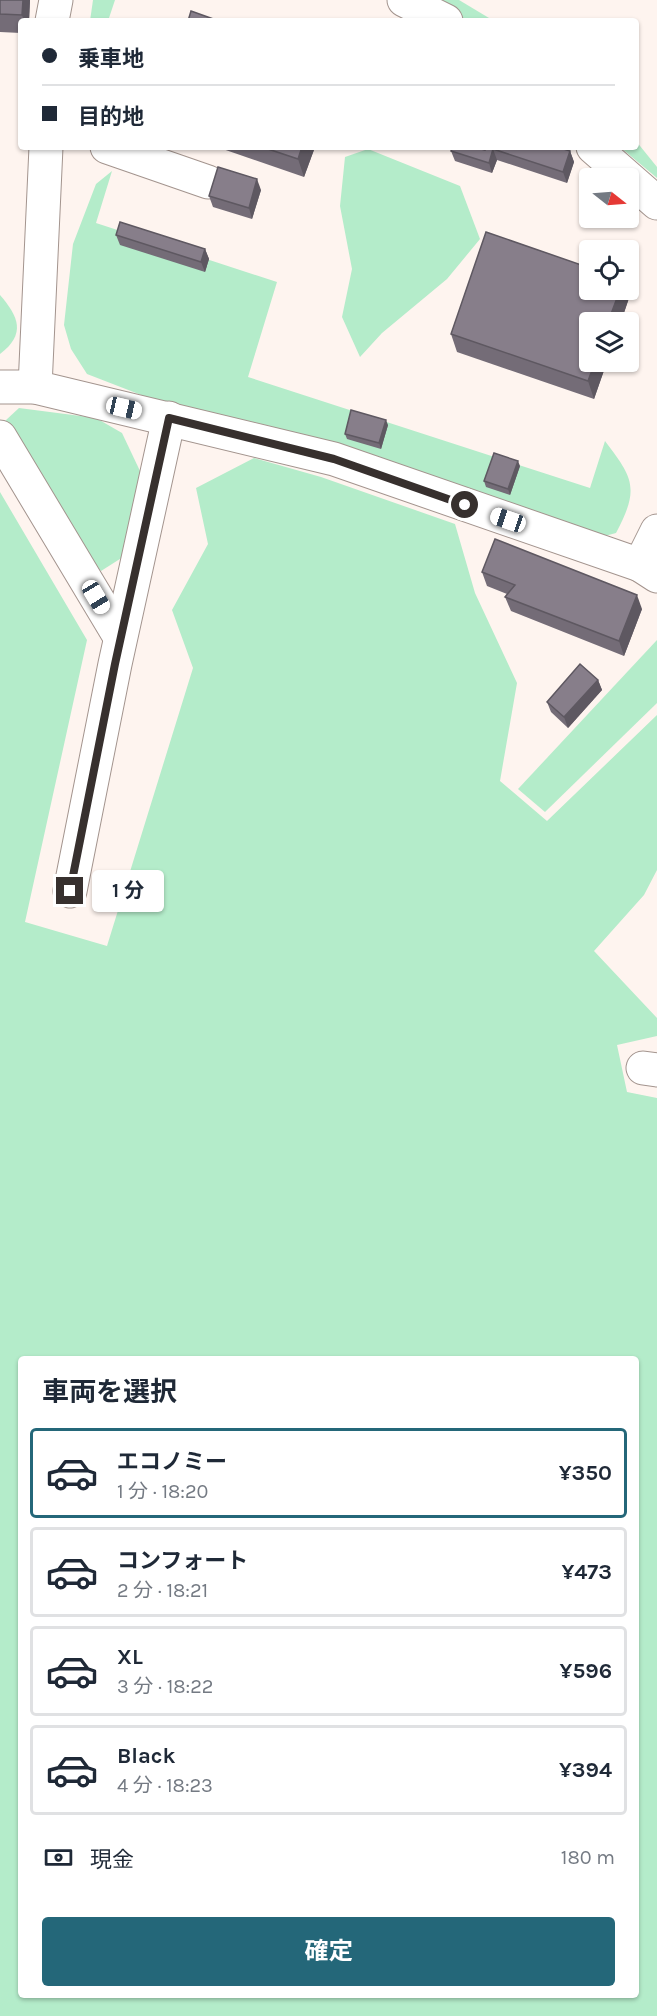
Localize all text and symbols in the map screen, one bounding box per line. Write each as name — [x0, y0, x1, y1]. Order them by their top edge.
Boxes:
text: 乗車地 — [78, 46, 144, 72]
text: 目的地 — [78, 104, 144, 130]
north arrow — [579, 168, 639, 228]
map controls — [579, 168, 639, 372]
button: locate — [579, 240, 639, 300]
button: layers — [579, 312, 639, 372]
car — [104, 395, 144, 421]
route start — [451, 491, 478, 518]
car — [488, 506, 528, 534]
car — [79, 577, 113, 617]
callout: 1 分 — [91, 870, 163, 912]
route end — [56, 877, 83, 904]
text: 1 分 — [112, 879, 144, 902]
text: 車両を選択 — [42, 1376, 177, 1408]
icon: car — [45, 1446, 99, 1500]
text: エコノミー — [117, 1449, 227, 1475]
text: ¥350 — [559, 1460, 612, 1486]
text: 1 分 · 18:20 — [117, 1480, 208, 1503]
icon: car — [45, 1545, 99, 1599]
text: コンフォート — [117, 1548, 248, 1574]
text: ¥473 — [561, 1559, 612, 1585]
text: 2 分 · 18:21 — [117, 1579, 208, 1602]
icon: car — [45, 1644, 99, 1698]
text: XL — [117, 1644, 143, 1670]
text: ¥596 — [560, 1658, 612, 1684]
text: 3 分 · 18:22 — [117, 1675, 213, 1698]
icon: car — [45, 1743, 99, 1797]
text: Black — [117, 1743, 176, 1769]
text: ¥394 — [559, 1757, 612, 1783]
text: 4 分 · 18:23 — [117, 1774, 213, 1797]
icon: cash — [42, 1841, 75, 1874]
text: 180 m — [561, 1846, 615, 1869]
text: 現金 — [90, 1847, 134, 1873]
button: 確定 — [42, 1917, 615, 1986]

